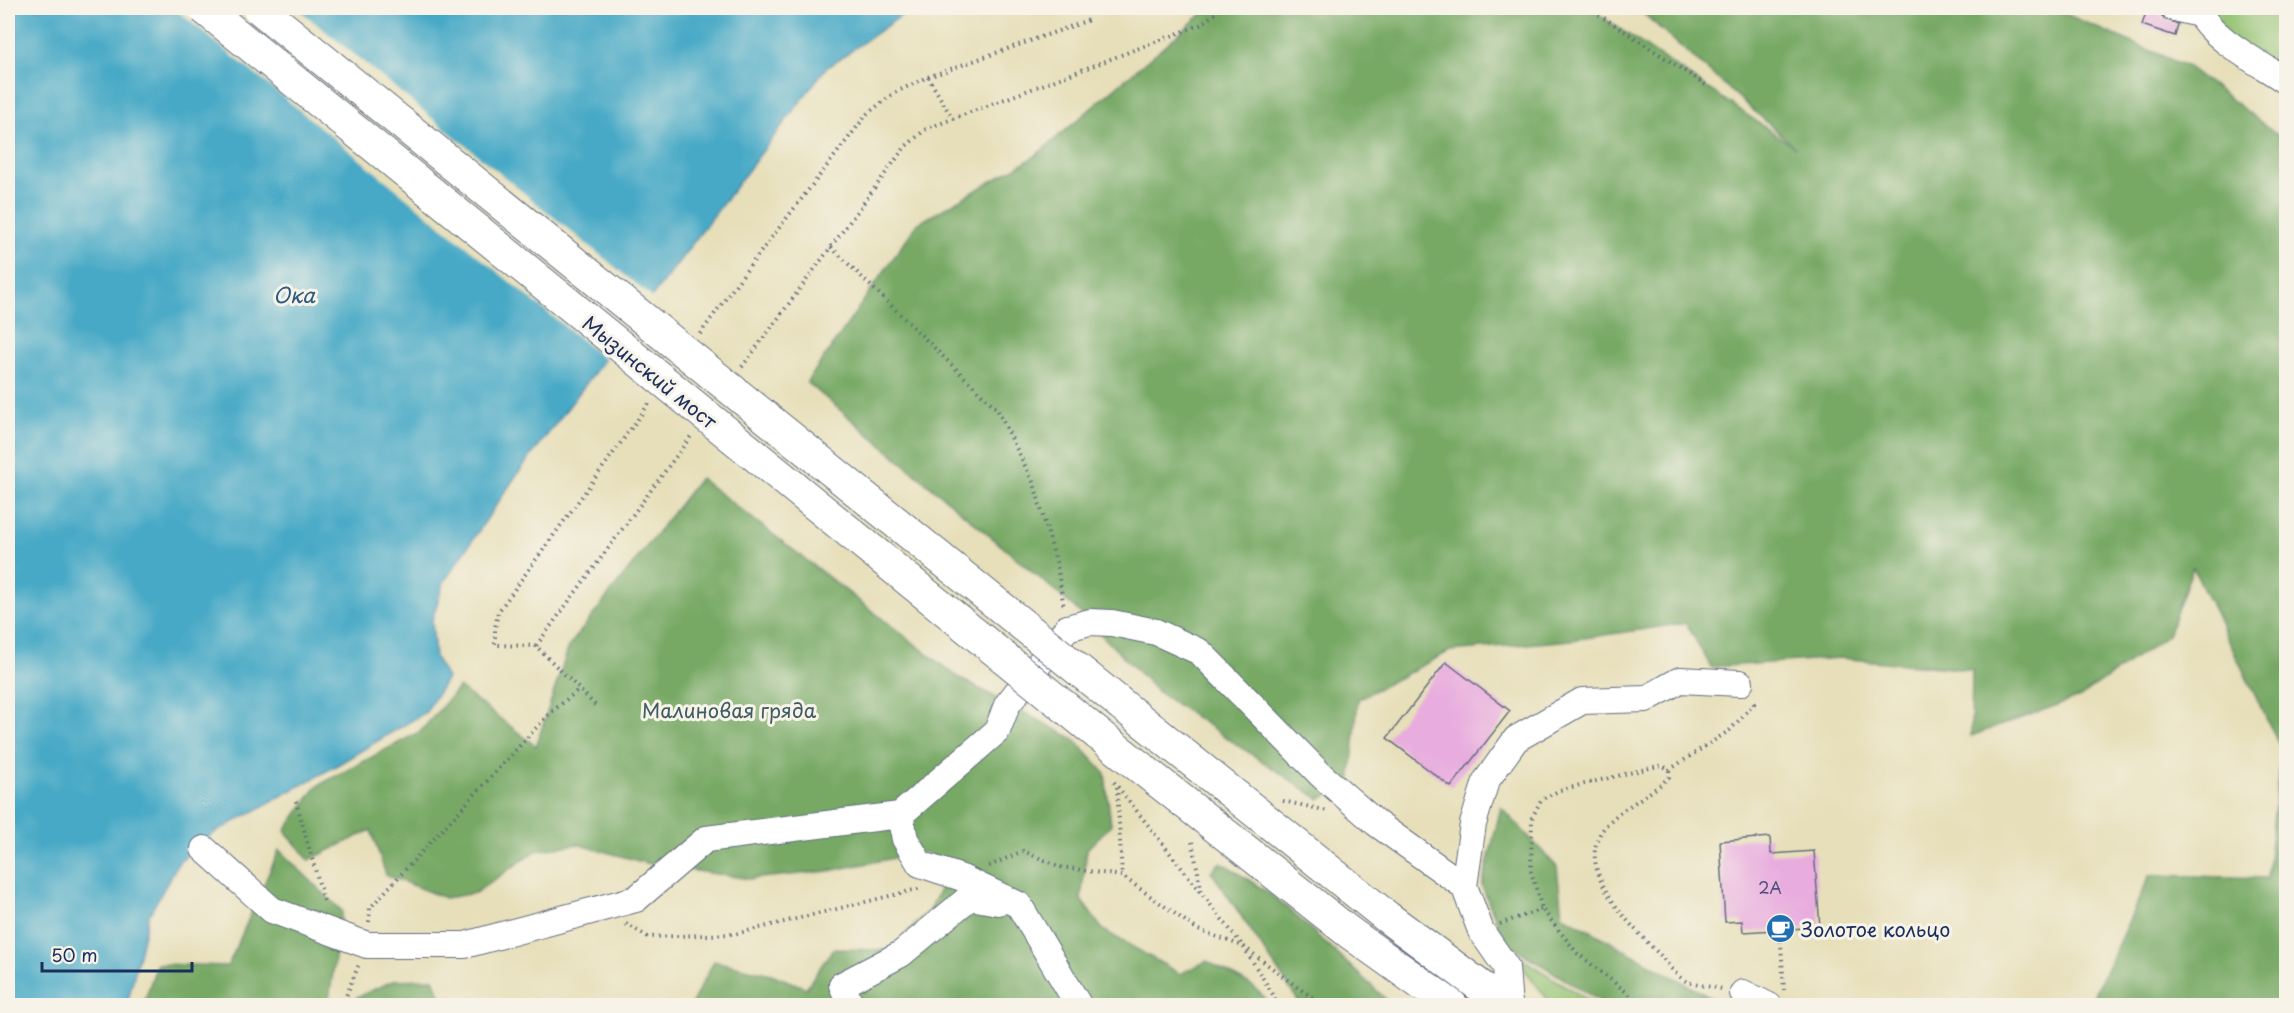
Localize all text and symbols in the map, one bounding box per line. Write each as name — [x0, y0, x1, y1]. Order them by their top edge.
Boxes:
water label: Ока — [273, 278, 316, 310]
street label: Мызинский мост — [576, 308, 724, 436]
park label: Малиновая гряда — [642, 695, 817, 725]
house number: 2А — [1758, 875, 1782, 899]
cafe icon: Золотое кольцо — [1764, 913, 1796, 945]
place label: Золотое кольцо — [1801, 914, 1950, 944]
scale bar — [42, 935, 192, 973]
text: 50 m — [51, 941, 98, 968]

